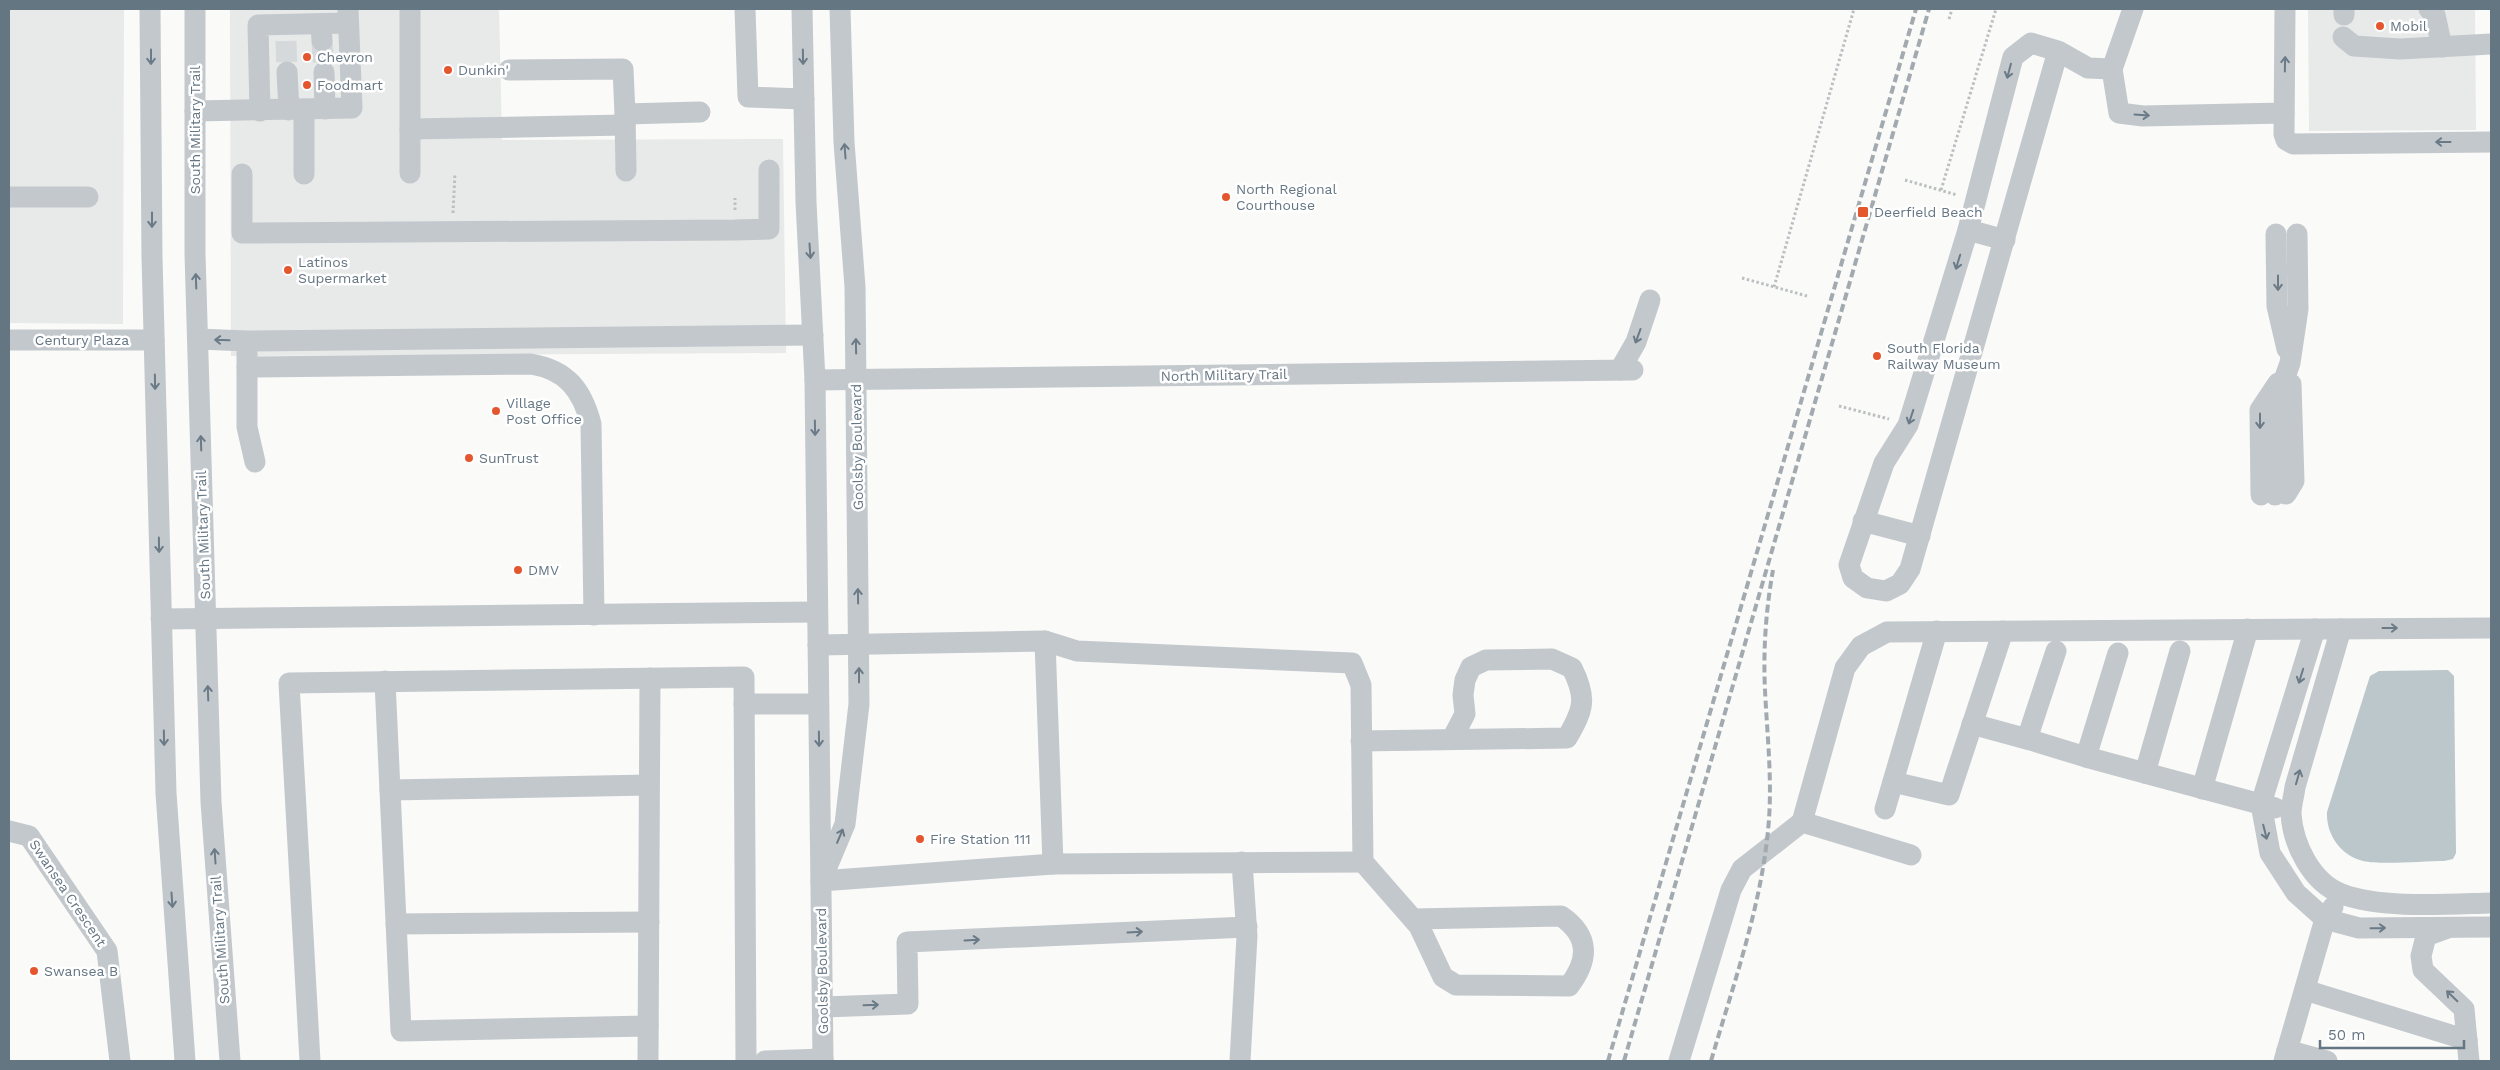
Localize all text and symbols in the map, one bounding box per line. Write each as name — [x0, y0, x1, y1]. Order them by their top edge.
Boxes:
place label: Mobil — [2390, 18, 2428, 34]
marker: Mobil — [2374, 20, 2386, 32]
one-way arrow — [146, 49, 156, 65]
place label: Chevron — [317, 49, 373, 65]
one-way arrow — [798, 49, 808, 65]
marker: Chevron — [301, 51, 313, 63]
one-way arrow — [2280, 56, 2290, 72]
place label: Dunkin' — [458, 62, 509, 78]
one-way arrow — [2004, 63, 2014, 79]
marker: Dunkin' — [442, 64, 454, 76]
street label: South Military Trail — [187, 65, 203, 194]
place label: Foodmart — [317, 77, 383, 93]
marker: Foodmart — [301, 79, 313, 91]
one-way arrow — [2133, 110, 2149, 119]
one-way arrow — [2435, 137, 2451, 147]
one-way arrow — [840, 143, 850, 159]
place label: North Regional Courthouse — [1236, 181, 1337, 213]
marker: North Regional Courthouse — [1220, 191, 1232, 203]
place label: Deerfield Beach — [1874, 204, 1983, 220]
marker: Deerfield Beach — [1856, 205, 1870, 219]
one-way arrow — [147, 212, 157, 228]
one-way arrow — [805, 243, 814, 259]
place label: Latinos Supermarket — [298, 254, 387, 286]
one-way arrow — [1953, 254, 1963, 270]
marker: Latinos Supermarket — [282, 264, 294, 276]
one-way arrow — [191, 273, 201, 290]
one-way arrow — [2273, 274, 2283, 291]
one-way arrow — [1633, 328, 1642, 343]
street label: Century Plaza — [35, 332, 129, 348]
one-way arrow — [215, 335, 231, 345]
one-way arrow — [851, 339, 861, 355]
place label: South Florida Railway Museum — [1887, 340, 2001, 372]
marker: South Florida Railway Museum — [1871, 350, 1883, 362]
street label: North Military Trail — [1161, 366, 1288, 384]
one-way arrow — [151, 374, 160, 390]
street label: Goolsby Boulevard — [848, 384, 866, 510]
place label: Village Post Office — [506, 395, 582, 427]
marker: Village Post Office — [490, 405, 502, 417]
one-way arrow — [1905, 409, 1915, 425]
one-way arrow — [2255, 412, 2265, 429]
one-way arrow — [810, 420, 820, 436]
one-way arrow — [196, 436, 205, 452]
place label: SunTrust — [479, 450, 539, 466]
marker: SunTrust — [463, 452, 475, 464]
street label: South Military Trail — [193, 470, 213, 600]
one-way arrow — [155, 537, 164, 553]
place label: DMV — [528, 562, 559, 578]
marker: DMV — [512, 564, 524, 576]
one-way arrow — [853, 589, 863, 605]
one-way arrow — [2382, 624, 2398, 633]
one-way arrow — [2295, 667, 2305, 683]
one-way arrow — [854, 668, 864, 684]
one-way arrow — [203, 685, 213, 702]
one-way arrow — [159, 729, 169, 745]
one-way arrow — [814, 730, 824, 746]
one-way arrow — [2294, 769, 2303, 785]
one-way arrow — [2261, 823, 2270, 839]
one-way arrow — [836, 829, 846, 844]
place label: Fire Station 111 — [930, 831, 1031, 847]
marker: Fire Station 111 — [914, 833, 926, 845]
street label: Swansea Crescent — [26, 836, 110, 950]
one-way arrow — [210, 848, 219, 864]
street label: South Military Trail — [207, 875, 232, 1005]
one-way arrow — [168, 892, 177, 908]
street label: Goolsby Boulevard — [813, 908, 831, 1034]
one-way arrow — [2369, 923, 2385, 933]
one-way arrow — [1126, 928, 1142, 937]
one-way arrow — [964, 935, 980, 944]
place label: Swansea B — [44, 963, 118, 979]
marker: Swansea B — [28, 965, 40, 977]
one-way arrow — [2445, 990, 2458, 1002]
one-way arrow — [863, 1000, 879, 1010]
scale bar — [2320, 1018, 2464, 1050]
text: 50 m — [2328, 1026, 2365, 1044]

